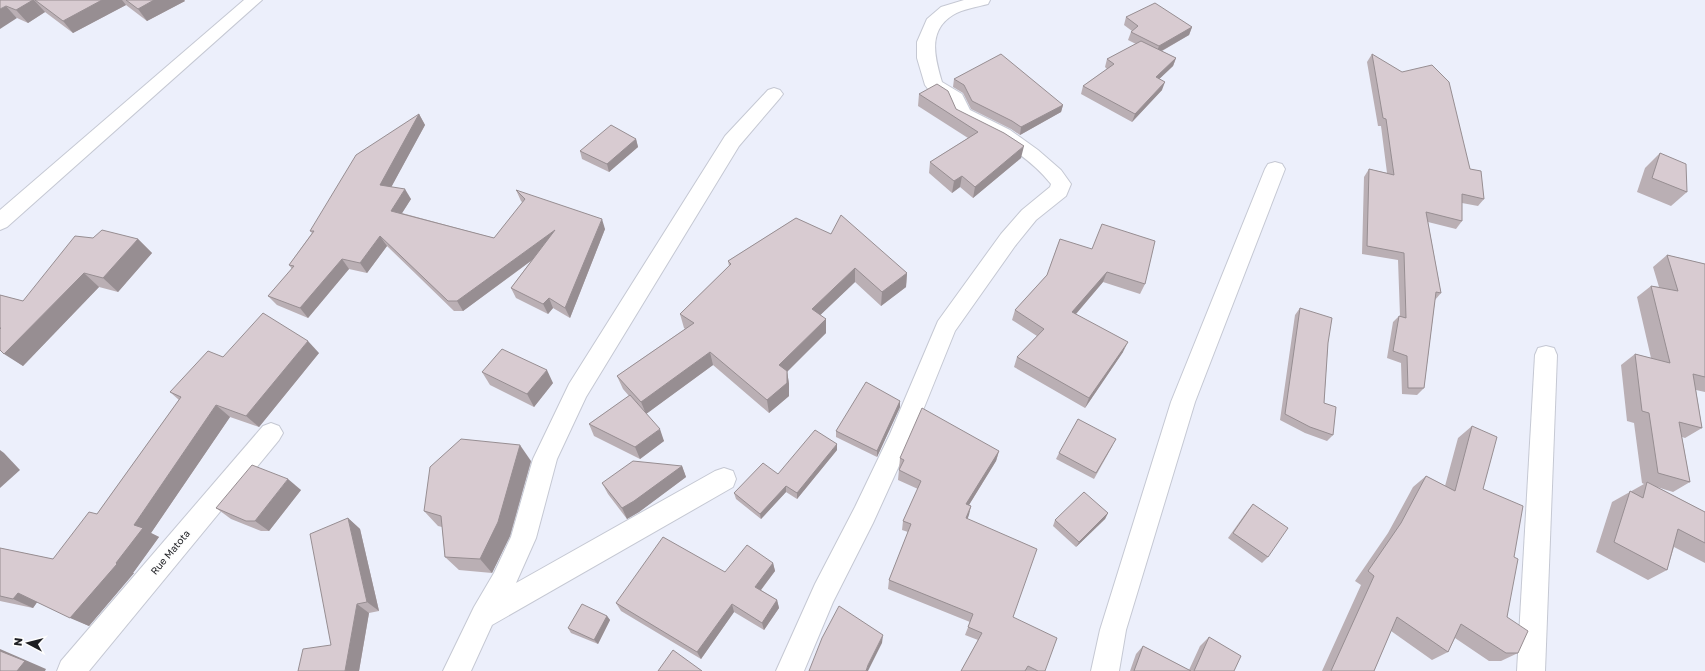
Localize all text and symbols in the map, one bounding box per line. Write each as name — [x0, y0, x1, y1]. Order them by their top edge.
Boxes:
street label: Rue Matota — [148, 527, 192, 577]
north arrow — [8, 623, 48, 663]
text: N — [11, 637, 25, 647]

